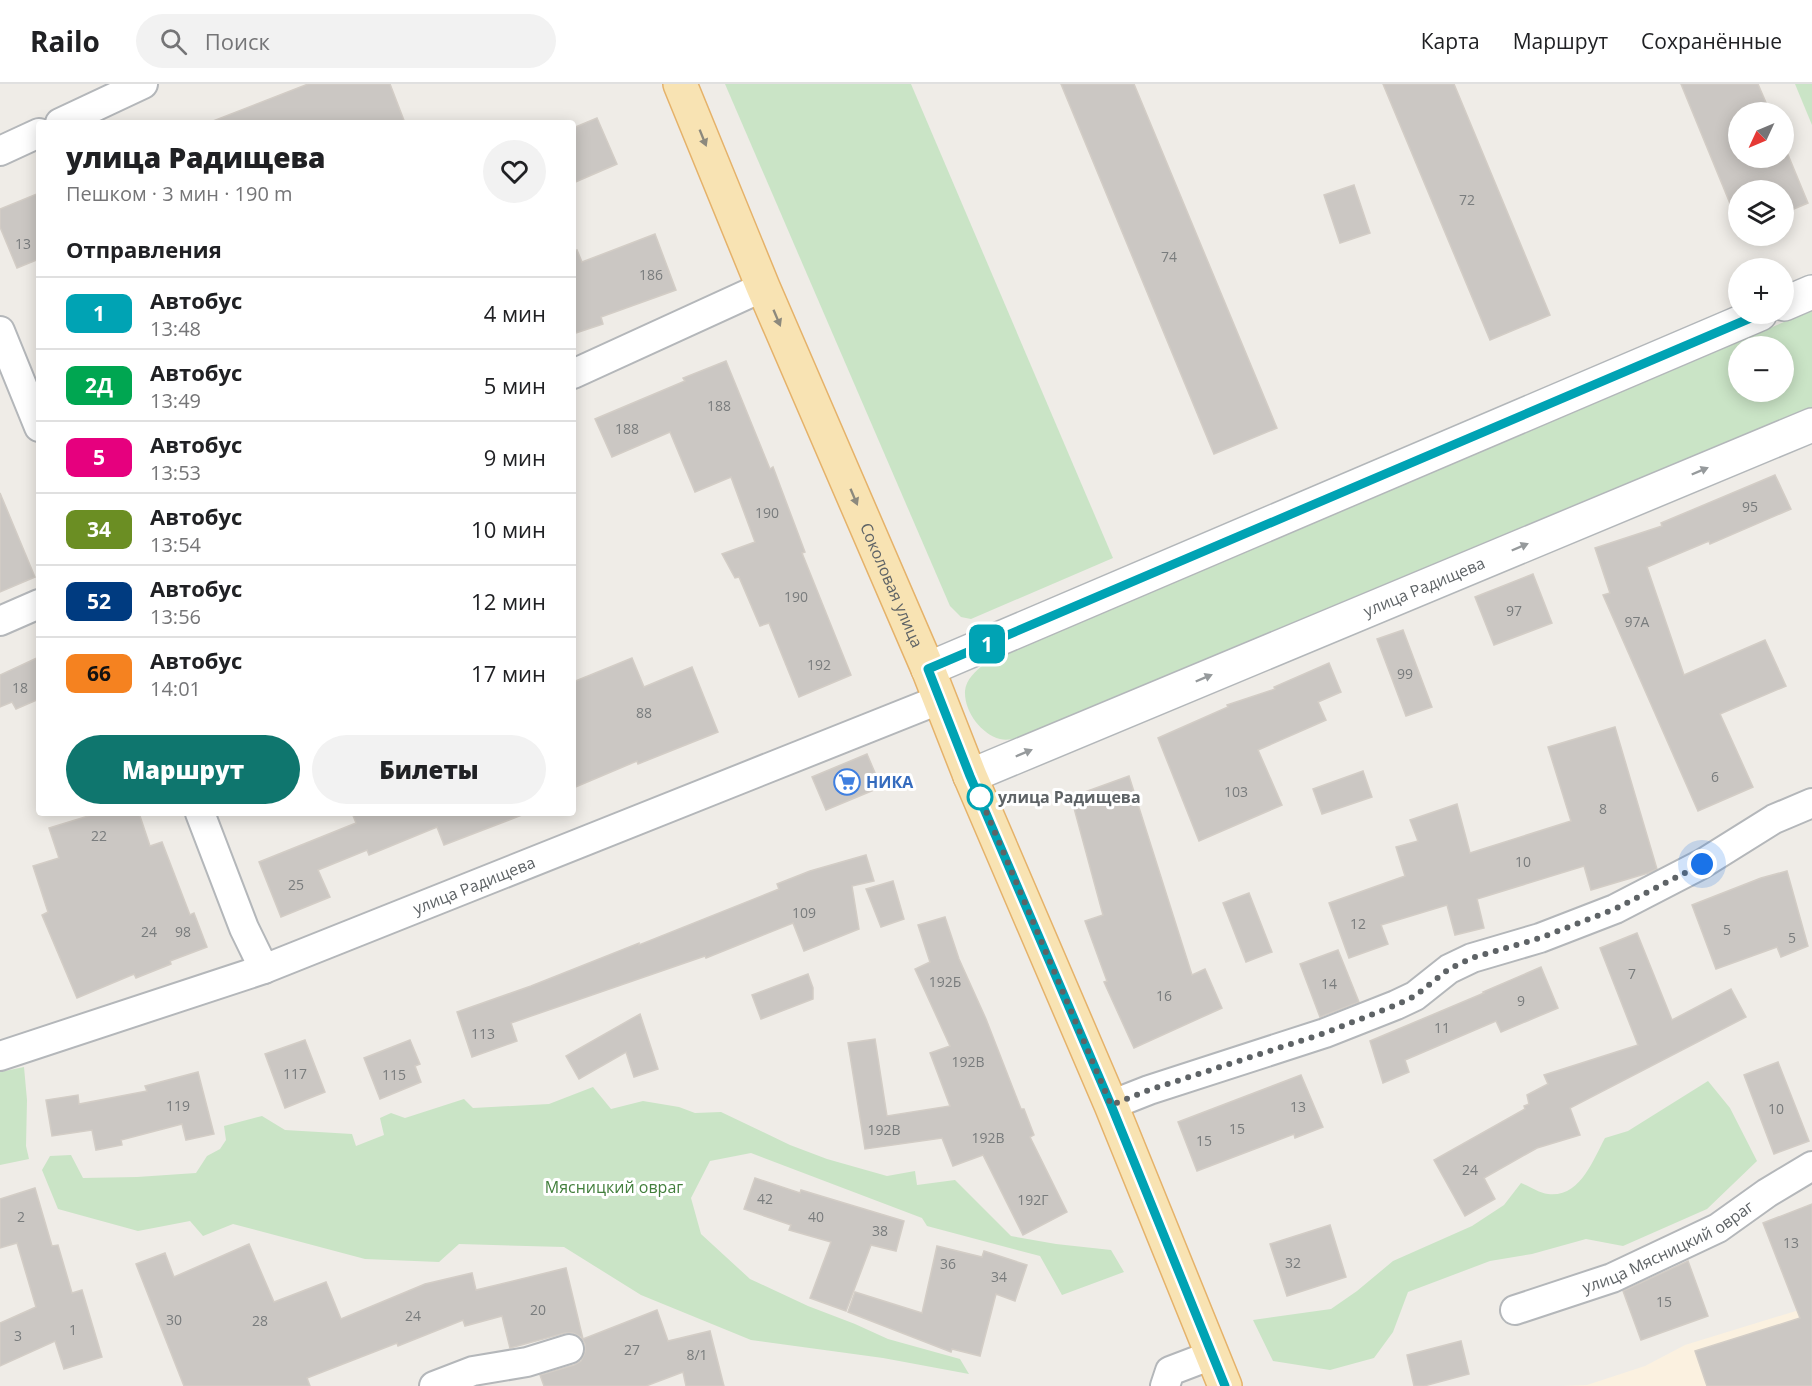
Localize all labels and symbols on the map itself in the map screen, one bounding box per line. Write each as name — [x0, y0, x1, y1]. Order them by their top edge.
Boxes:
north arrow — [1728, 102, 1794, 168]
one-way arrow — [698, 129, 708, 147]
house number: 72 — [1459, 190, 1475, 209]
house number: 13 — [15, 234, 31, 253]
house number: 74 — [1161, 247, 1177, 266]
house number: 186 — [639, 265, 663, 284]
one-way arrow — [772, 310, 782, 328]
house number: 188 — [707, 396, 731, 415]
house number: 188 — [615, 419, 639, 438]
one-way arrow — [1691, 466, 1709, 476]
one-way arrow — [849, 489, 859, 507]
house number: 95 — [1742, 497, 1758, 516]
house number: 190 — [755, 503, 779, 522]
street label: Соколовая улица — [855, 519, 928, 651]
one-way arrow — [1511, 541, 1529, 551]
street label: улица Радищева — [1360, 552, 1488, 622]
house number: 190 — [784, 587, 808, 606]
house number: 97 — [1506, 601, 1522, 620]
house number: 97А — [1625, 612, 1650, 631]
line badge: 1 — [968, 624, 1006, 664]
house number: 192 — [807, 655, 831, 674]
house number: 99 — [1397, 664, 1413, 683]
one-way arrow — [1196, 673, 1214, 683]
house number: 18 — [12, 678, 28, 697]
house number: 88 — [636, 703, 652, 722]
one-way arrow — [1016, 748, 1034, 758]
supermarket icon: НИКА — [832, 767, 862, 797]
house number: 6 — [1711, 767, 1719, 786]
place label: НИКА — [866, 771, 914, 793]
house number: 103 — [1224, 782, 1248, 801]
marker: улица Радищева — [967, 784, 993, 810]
place label: улица Радищева — [998, 786, 1141, 808]
house number: 8 — [1599, 799, 1607, 818]
house number: 22 — [91, 826, 107, 845]
your location — [1687, 849, 1717, 879]
street label: улица Радищева — [410, 851, 538, 920]
house number: 10 — [1515, 852, 1531, 871]
house number: 25 — [288, 875, 304, 894]
house number: 109 — [792, 903, 816, 922]
house number: 12 — [1350, 914, 1366, 933]
house number: 5 — [1723, 920, 1731, 939]
house number: 24 — [141, 922, 157, 941]
house number: 98 — [175, 922, 191, 941]
house number: 5 — [1788, 928, 1796, 947]
house number: 7 — [1628, 964, 1636, 983]
house number: 192Б — [929, 972, 961, 991]
house number: 14 — [1321, 974, 1337, 993]
house number: 16 — [1156, 986, 1172, 1005]
house number: 9 — [1517, 991, 1525, 1010]
house number: 11 — [1434, 1018, 1450, 1037]
house number: 113 — [471, 1024, 495, 1043]
house number: 192В — [951, 1052, 985, 1071]
house number: 117 — [283, 1064, 307, 1083]
house number: 115 — [382, 1065, 406, 1084]
house number: 119 — [166, 1096, 190, 1115]
house number: 13 — [1290, 1097, 1306, 1116]
house number: 10 — [1768, 1099, 1784, 1118]
house number: 15 — [1229, 1119, 1245, 1138]
house number: 192В — [867, 1120, 901, 1139]
house number: 192В — [971, 1128, 1005, 1147]
house number: 15 — [1196, 1131, 1212, 1150]
house number: 24 — [1462, 1160, 1478, 1179]
park label: Мясницкий овраг — [545, 1176, 683, 1198]
house number: 42 — [757, 1189, 773, 1208]
house number: 192Г — [1017, 1190, 1049, 1209]
street label: улица Мясницкий овраг — [1580, 1195, 1758, 1298]
house number: 2 — [17, 1207, 25, 1226]
house number: 40 — [808, 1207, 824, 1226]
house number: 38 — [872, 1221, 888, 1240]
house number: 13 — [1783, 1233, 1799, 1252]
house number: 32 — [1285, 1253, 1301, 1272]
house number: 36 — [940, 1254, 956, 1273]
house number: 34 — [991, 1267, 1007, 1286]
house number: 15 — [1656, 1292, 1672, 1311]
house number: 20 — [530, 1300, 546, 1319]
house number: 24 — [405, 1306, 421, 1325]
house number: 30 — [166, 1310, 182, 1329]
house number: 28 — [252, 1311, 268, 1330]
house number: 1 — [69, 1320, 77, 1339]
house number: 3 — [14, 1326, 22, 1345]
house number: 27 — [624, 1340, 640, 1359]
house number: 8/1 — [686, 1345, 708, 1364]

